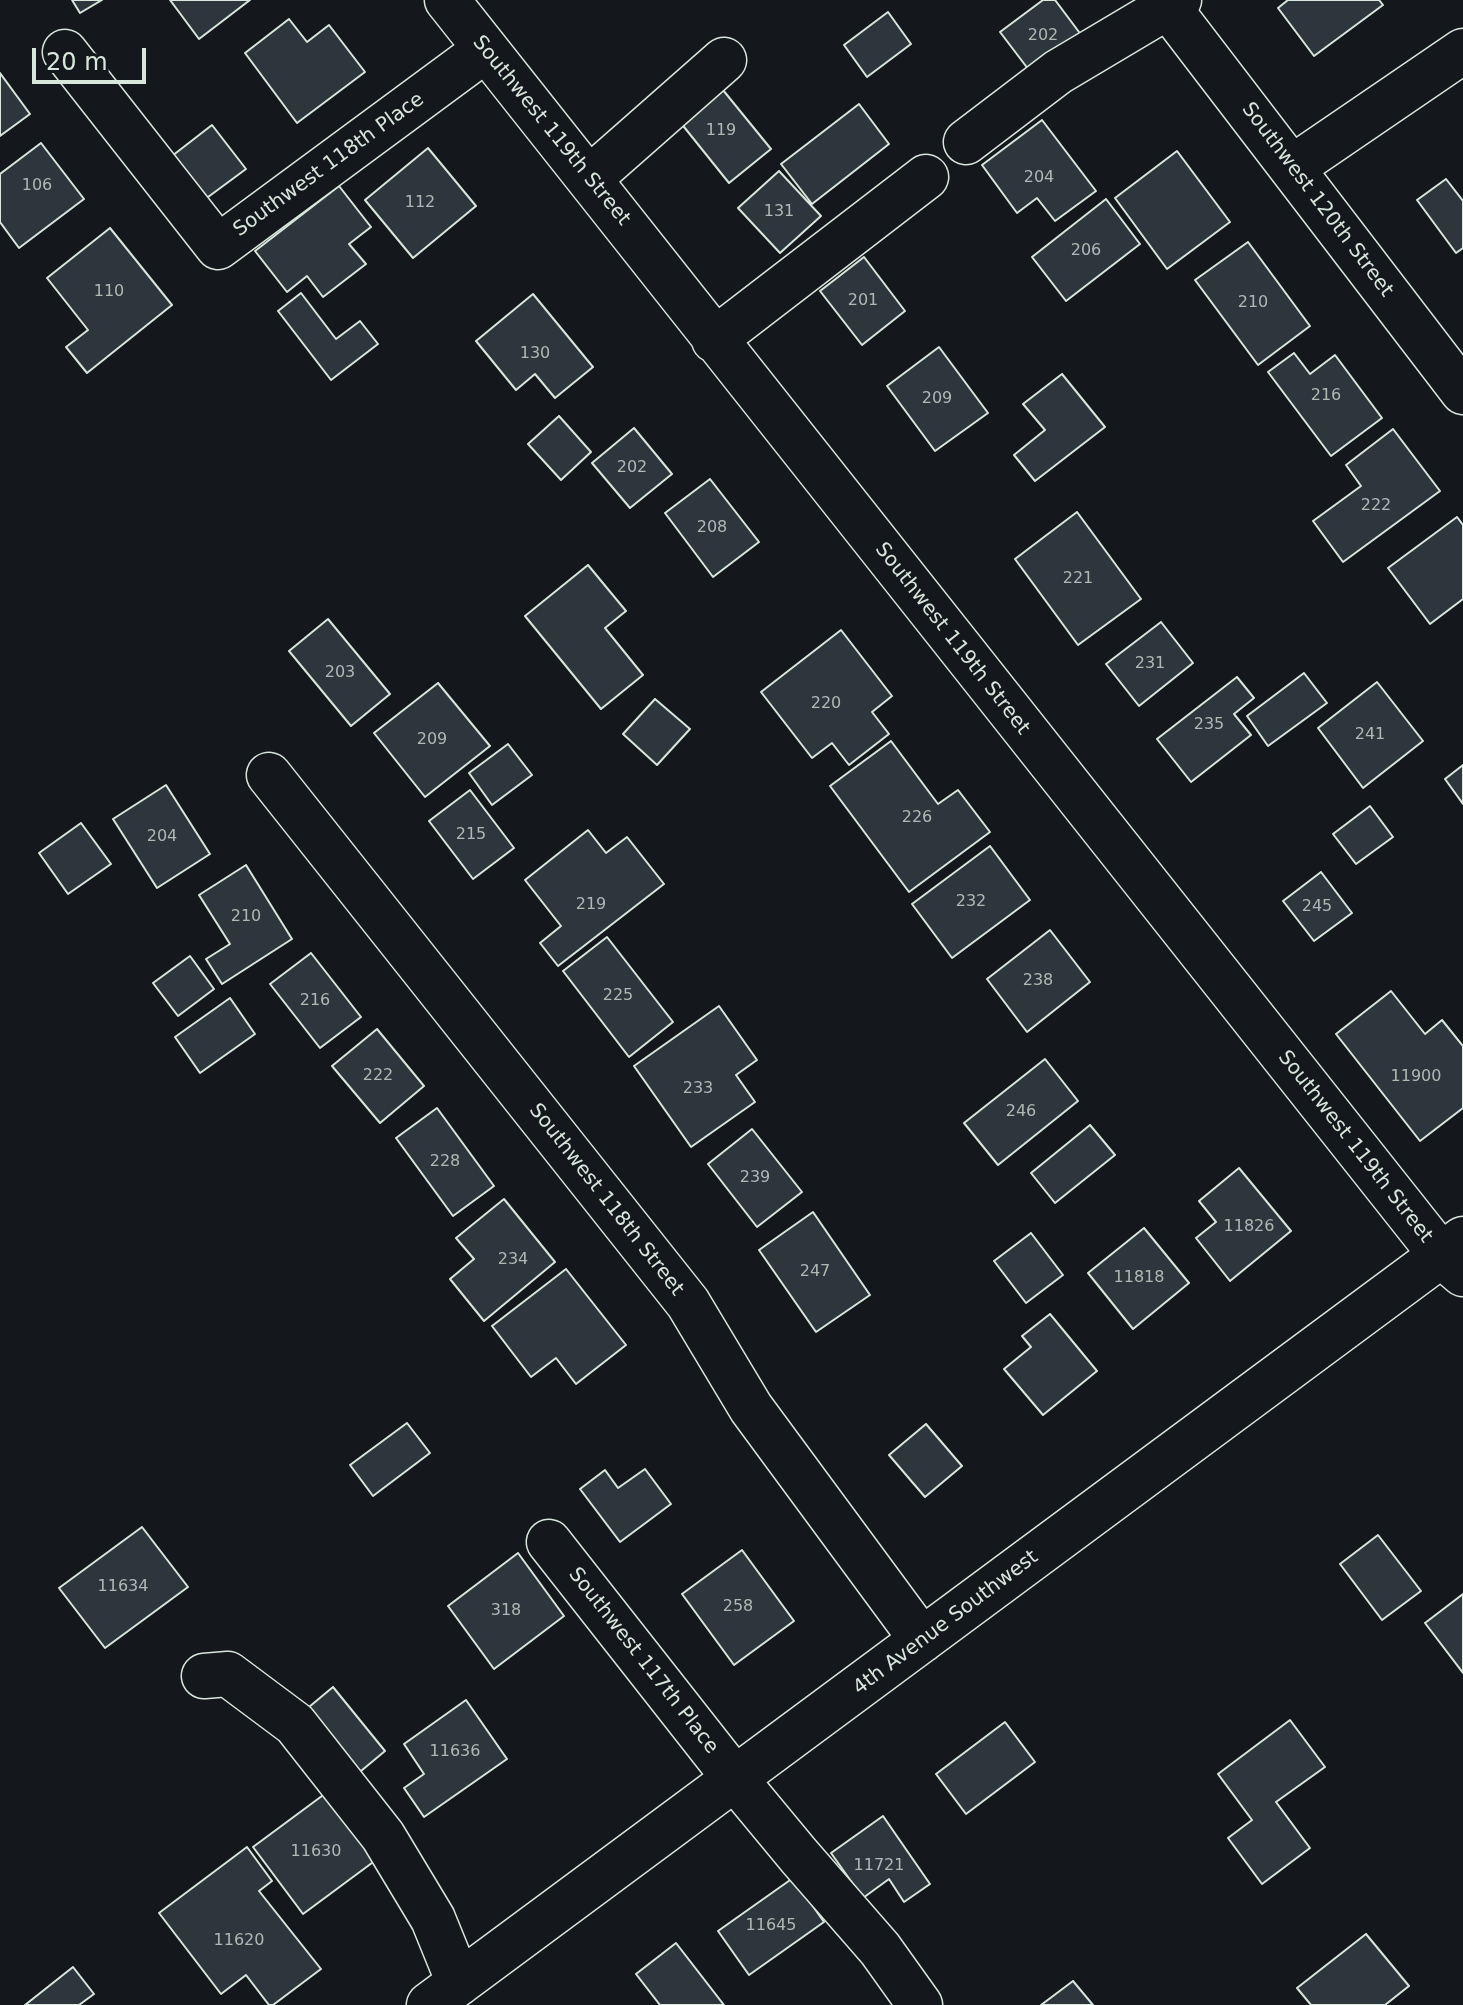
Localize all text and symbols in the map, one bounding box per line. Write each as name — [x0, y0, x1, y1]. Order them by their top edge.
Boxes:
house number: 202 — [1028, 26, 1058, 46]
street label: Southwest 119th Street — [467, 31, 635, 231]
scale bar — [36, 32, 150, 82]
text: 20 m — [46, 48, 108, 76]
street label: Southwest 118th Place — [229, 88, 429, 242]
street label: Southwest 120th Street — [1236, 98, 1398, 302]
house number: 119 — [706, 121, 736, 141]
house number: 204 — [1024, 168, 1054, 188]
house number: 106 — [22, 176, 52, 196]
house number: 112 — [405, 193, 435, 213]
house number: 131 — [764, 202, 794, 222]
house number: 206 — [1071, 241, 1101, 261]
house number: 110 — [94, 282, 124, 302]
house number: 201 — [848, 291, 878, 311]
house number: 210 — [1238, 293, 1268, 313]
house number: 130 — [520, 344, 550, 364]
house number: 216 — [1311, 386, 1341, 406]
house number: 209 — [922, 389, 952, 409]
house number: 202 — [617, 458, 647, 478]
house number: 222 — [1361, 496, 1391, 516]
house number: 208 — [697, 518, 727, 538]
street label: Southwest 119th Street — [870, 538, 1034, 740]
house number: 221 — [1063, 569, 1093, 589]
house number: 231 — [1135, 654, 1165, 674]
house number: 203 — [325, 663, 355, 683]
house number: 220 — [811, 694, 841, 714]
house number: 235 — [1194, 715, 1224, 735]
house number: 241 — [1355, 725, 1385, 745]
house number: 209 — [417, 730, 447, 750]
house number: 226 — [902, 808, 932, 828]
house number: 215 — [456, 825, 486, 845]
house number: 204 — [147, 827, 177, 847]
house number: 232 — [956, 892, 986, 912]
house number: 219 — [576, 895, 606, 915]
house number: 245 — [1302, 897, 1332, 917]
house number: 210 — [231, 907, 261, 927]
house number: 238 — [1023, 971, 1053, 991]
house number: 225 — [603, 986, 633, 1006]
house number: 216 — [300, 991, 330, 1011]
street label: Southwest 119th Street — [1273, 1046, 1437, 1248]
house number: 222 — [363, 1066, 393, 1086]
house number: 11900 — [1391, 1067, 1441, 1087]
house number: 233 — [683, 1079, 713, 1099]
street label: Southwest 118th Street — [524, 1099, 688, 1301]
house number: 246 — [1006, 1102, 1036, 1122]
house number: 228 — [430, 1152, 460, 1172]
house number: 239 — [740, 1168, 770, 1188]
house number: 11826 — [1224, 1217, 1274, 1237]
house number: 234 — [498, 1250, 528, 1270]
house number: 247 — [800, 1262, 830, 1282]
house number: 11818 — [1114, 1268, 1164, 1288]
street label: 4th Avenue Southwest — [849, 1546, 1043, 1700]
street label: Southwest 117th Place — [563, 1563, 723, 1759]
house number: 11634 — [98, 1577, 148, 1597]
house number: 258 — [723, 1597, 753, 1617]
house number: 318 — [491, 1601, 521, 1621]
house number: 11636 — [430, 1742, 480, 1762]
house number: 11630 — [291, 1842, 341, 1862]
house number: 11721 — [854, 1856, 904, 1876]
house number: 11645 — [746, 1916, 796, 1936]
house number: 11620 — [214, 1931, 264, 1951]

